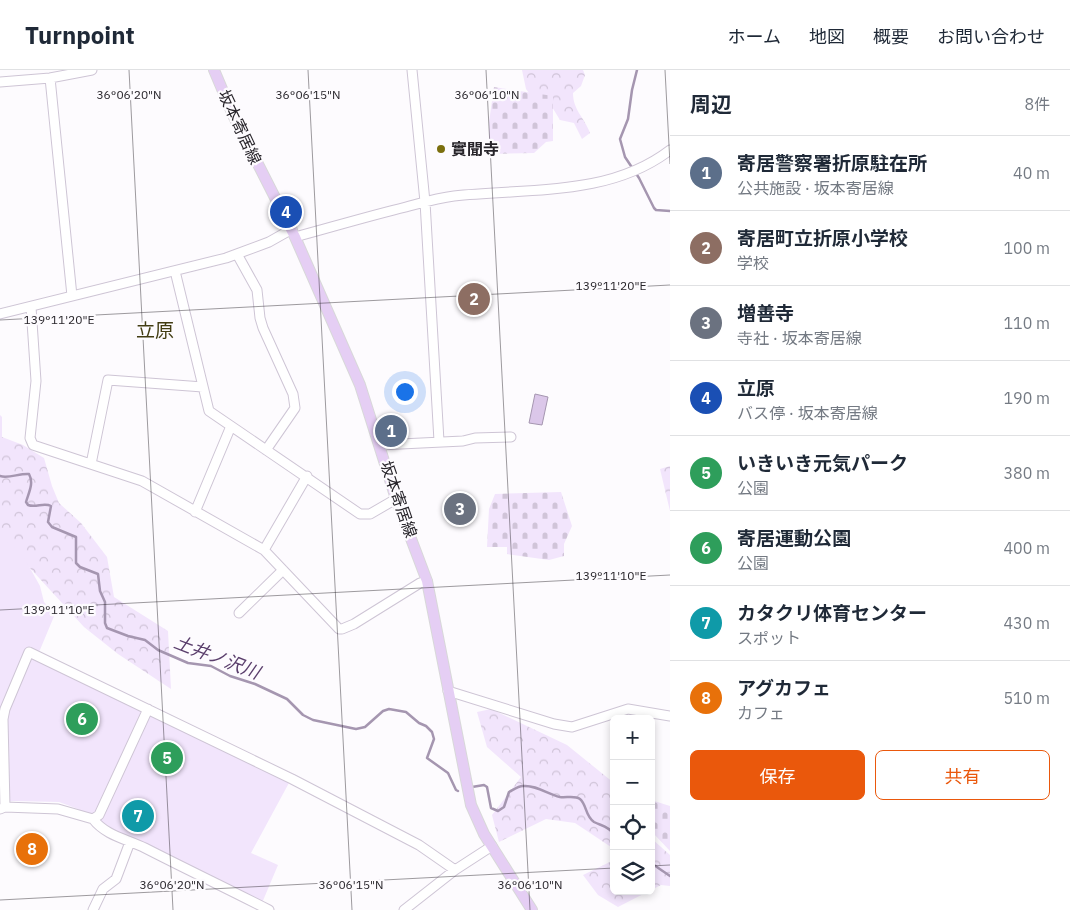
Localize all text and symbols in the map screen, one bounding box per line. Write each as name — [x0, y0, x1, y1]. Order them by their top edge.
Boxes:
text: Turnpoint — [25, 19, 135, 51]
text: ホーム — [728, 25, 781, 48]
text: 地図 — [809, 25, 845, 48]
text: 概要 — [873, 25, 909, 48]
text: お問い合わせ — [937, 25, 1045, 48]
text: 36°06'20"N — [96, 87, 162, 102]
street label: 坂本寄居線 — [214, 87, 266, 167]
text: 36°06'15"N — [275, 87, 341, 102]
text: 36°06'10"N — [454, 87, 520, 102]
text: 周辺 — [690, 90, 732, 118]
text: 8件 — [1024, 94, 1050, 114]
place label: 實聞寺 — [451, 139, 499, 159]
marker: 實聞寺 — [435, 143, 447, 155]
text: 寄居警察署折原駐在所 — [737, 151, 927, 175]
text: 1 — [701, 163, 711, 183]
text: 40 m — [1013, 163, 1050, 183]
text: 公共施設 · 坂本寄居線 — [737, 178, 894, 198]
pin: 4 — [270, 193, 302, 231]
text: 寄居町立折原小学校 — [737, 226, 908, 250]
text: 2 — [701, 238, 711, 258]
text: 100 m — [1003, 238, 1050, 258]
text: 学校 — [737, 253, 769, 273]
text: 139°11'20"E — [576, 278, 646, 293]
pin: 2 — [458, 280, 490, 318]
text: 増善寺 — [737, 301, 794, 325]
text: 139°11'20"E — [24, 312, 94, 327]
text: 3 — [701, 313, 711, 333]
text: 110 m — [1003, 313, 1050, 333]
district label: 立原 — [136, 318, 174, 342]
text: 寺社 · 坂本寄居線 — [737, 328, 862, 348]
text: 立原 — [737, 376, 775, 400]
your location — [392, 379, 418, 405]
text: 4 — [701, 388, 711, 408]
text: 190 m — [1003, 388, 1050, 408]
text: バス停 · 坂本寄居線 — [737, 403, 878, 423]
pin: 1 — [375, 412, 407, 450]
text: いきいき元気パーク — [737, 451, 908, 475]
street label: 坂本寄居線 — [377, 458, 421, 540]
text: 5 — [701, 463, 711, 483]
text: 380 m — [1003, 463, 1050, 483]
text: 公園 — [737, 478, 769, 498]
pin: 3 — [444, 490, 476, 528]
text: 寄居運動公園 — [737, 526, 851, 550]
text: 6 — [701, 538, 711, 558]
text: 400 m — [1003, 538, 1050, 558]
text: 公園 — [737, 553, 769, 573]
text: 139°11'10"E — [576, 568, 646, 583]
text: カタクリ体育センター — [737, 601, 927, 625]
text: 139°11'10"E — [24, 602, 94, 617]
text: 7 — [701, 613, 711, 633]
text: 430 m — [1003, 613, 1050, 633]
text: スポット — [737, 628, 801, 648]
water label: 土井ノ沢川 — [171, 630, 265, 685]
text: アグカフェ — [737, 676, 831, 700]
text: 8 — [701, 688, 711, 708]
text: 510 m — [1003, 688, 1050, 708]
pin: 6 — [66, 700, 98, 738]
text: カフェ — [737, 703, 785, 723]
map controls — [610, 715, 655, 895]
button: + — [610, 715, 655, 760]
pin: 5 — [151, 739, 183, 777]
button: 保存 — [690, 750, 865, 800]
button: 共有 — [875, 750, 1050, 800]
button: − — [610, 760, 655, 805]
pin: 7 — [122, 797, 154, 835]
button: locate — [610, 805, 655, 850]
pin: 8 — [16, 830, 48, 868]
button: layers — [610, 850, 655, 895]
text: 36°06'20"N — [139, 877, 205, 892]
text: 36°06'15"N — [318, 877, 384, 892]
text: 36°06'10"N — [497, 877, 563, 892]

